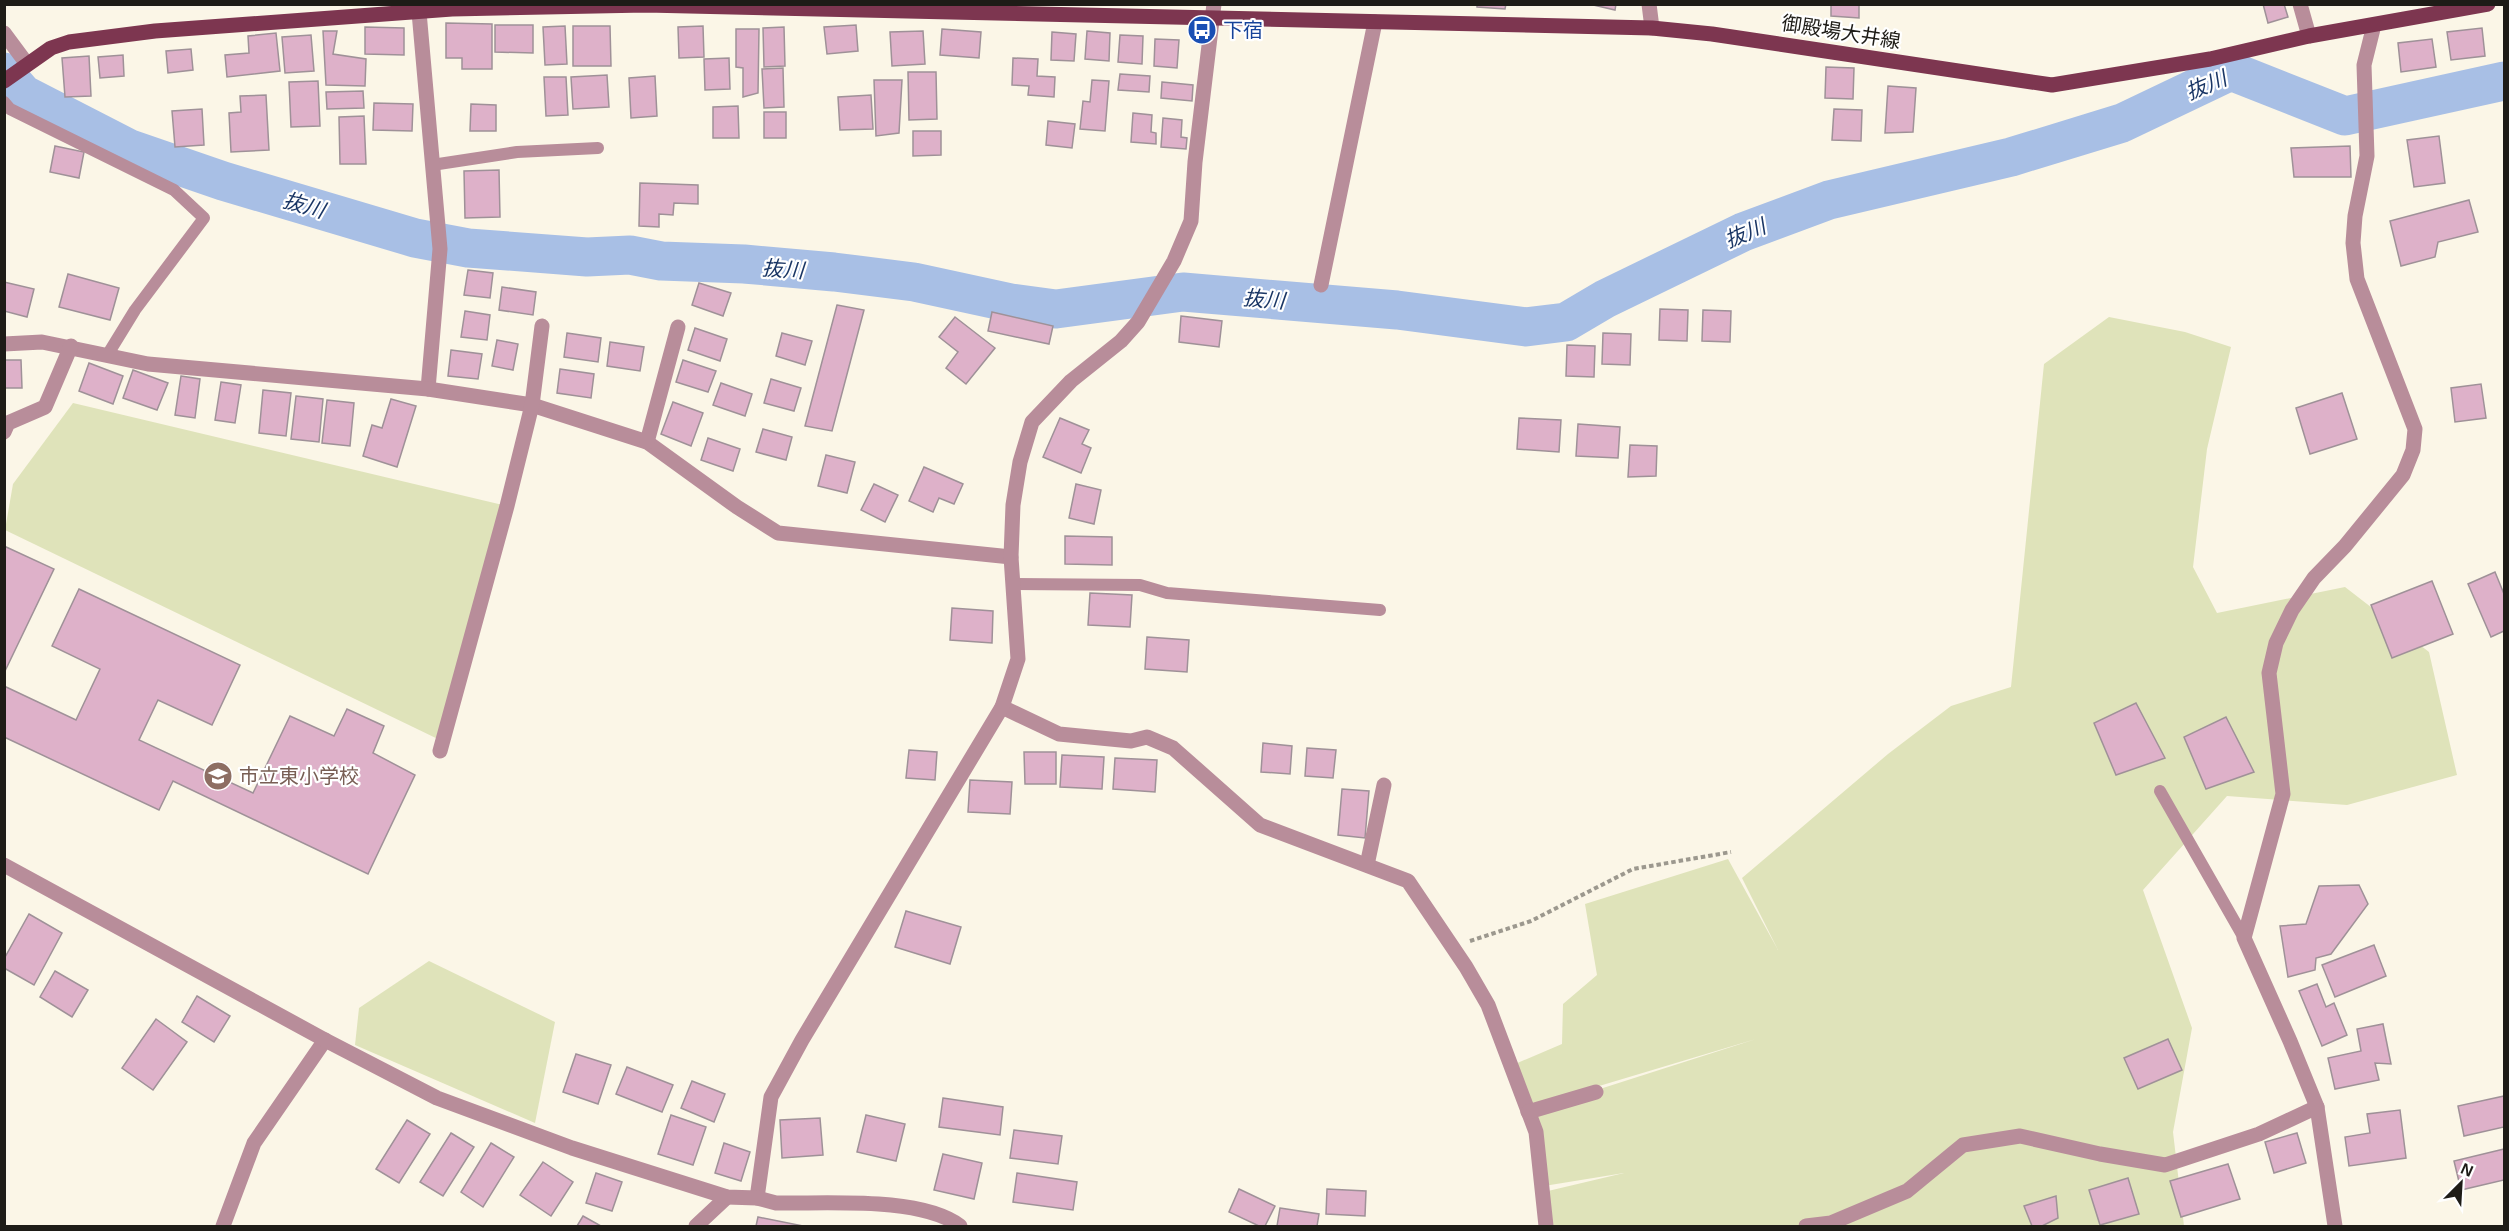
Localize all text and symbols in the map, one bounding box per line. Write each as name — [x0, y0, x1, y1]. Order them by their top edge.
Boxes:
street label: 御殿場大井線 — [1780, 12, 1902, 52]
bus stop icon: 下宿 — [1186, 14, 1218, 46]
place label: 下宿 — [1223, 19, 1263, 41]
water label: 抜川 — [2182, 65, 2232, 104]
water label: 抜川 — [281, 188, 329, 222]
water label: 抜川 — [1721, 213, 1771, 252]
water label: 抜川 — [761, 256, 807, 282]
water label: 抜川 — [1242, 286, 1288, 312]
school or university icon: 市立東小学校 — [202, 760, 234, 792]
place label: 市立東小学校 — [239, 765, 359, 787]
north arrow — [2431, 1153, 2491, 1213]
text: N — [2458, 1160, 2476, 1180]

